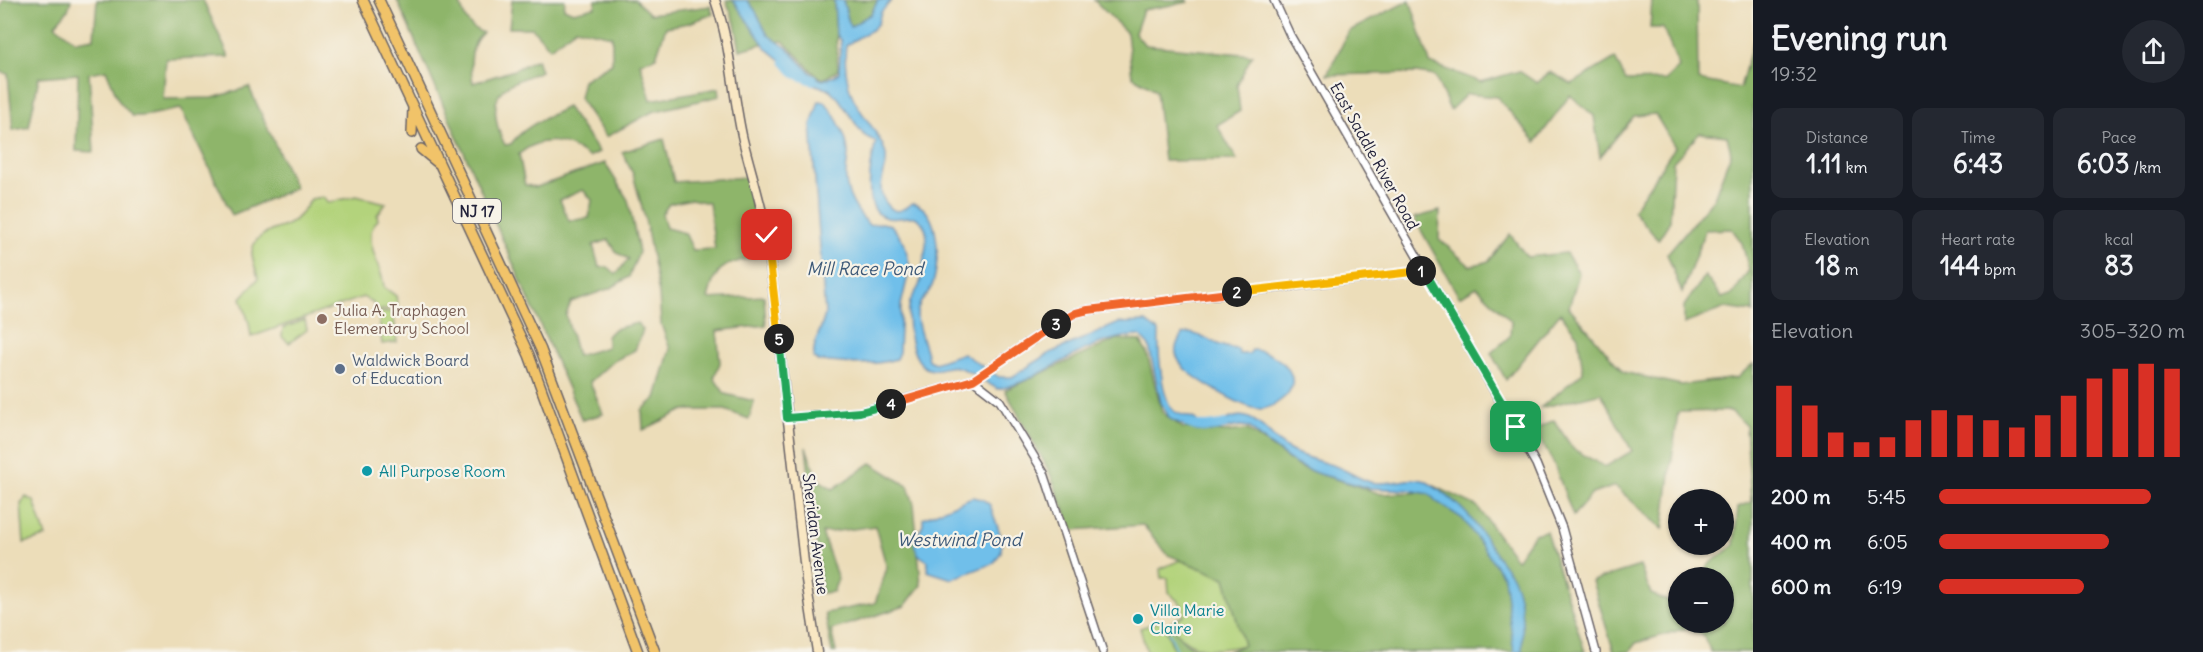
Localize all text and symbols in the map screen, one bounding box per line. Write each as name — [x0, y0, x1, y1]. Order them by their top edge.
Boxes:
text: Evening run — [1771, 17, 1947, 59]
button: share — [2122, 20, 2185, 83]
text: 19:32 — [1771, 61, 1817, 86]
street label: East Saddle River Road — [1326, 79, 1424, 233]
text: Distance — [1806, 127, 1868, 147]
text: Time — [1961, 127, 1995, 147]
text: Pace — [2102, 127, 2136, 147]
text: 1.11 — [1806, 147, 1842, 180]
text: 6:43 — [1953, 147, 2003, 180]
text: 6:03 — [2077, 147, 2129, 180]
text: km — [1842, 157, 1868, 177]
text: /km — [2129, 157, 2161, 177]
road number: NJ 17 — [453, 199, 501, 223]
pin — [741, 209, 792, 260]
icon: check — [750, 218, 783, 251]
text: Elevation — [1804, 229, 1870, 249]
text: Heart rate — [1941, 229, 2015, 249]
text: kcal — [2105, 229, 2133, 249]
text: 18 — [1815, 249, 1841, 282]
text: 144 — [1940, 249, 1980, 282]
text: 83 — [2104, 249, 2134, 282]
pin: 1 — [1406, 256, 1436, 286]
water label: Mill Race Pond — [807, 257, 926, 280]
text: m — [1841, 259, 1859, 279]
text: bpm — [1980, 259, 2016, 279]
text: 1 — [1418, 261, 1424, 281]
pin: 2 — [1222, 277, 1252, 307]
text: 2 — [1233, 282, 1241, 302]
place label: Julia A. Traphagen Elementary School — [334, 300, 469, 338]
pin: 3 — [1041, 309, 1071, 339]
marker: Julia A. Traphagen Elementary School — [315, 312, 329, 326]
text: 3 — [1051, 314, 1061, 334]
text: Elevation — [1771, 318, 1853, 343]
text: 305–320 m — [2080, 318, 2185, 343]
pin: 5 — [764, 324, 794, 354]
text: 5 — [774, 329, 784, 349]
place label: Waldwick Board of Education — [352, 350, 469, 388]
marker: Waldwick Board of Education — [333, 362, 347, 376]
pin: 4 — [876, 389, 906, 419]
text: 4 — [886, 394, 896, 414]
pin — [1490, 401, 1541, 452]
icon: arrive — [1499, 410, 1532, 443]
place label: All Purpose Room — [379, 461, 506, 481]
marker: All Purpose Room — [360, 464, 374, 478]
street label: Sheridan Avenue — [799, 472, 833, 596]
text: 200 m — [1771, 484, 1831, 509]
text: 5:45 — [1867, 484, 1906, 509]
map controls — [1668, 489, 1734, 633]
button: + — [1668, 489, 1734, 555]
water label: Westwind Pond — [897, 528, 1024, 551]
text: 400 m — [1771, 529, 1831, 554]
text: 6:05 — [1867, 529, 1908, 554]
button: − — [1668, 567, 1734, 633]
text: 600 m — [1771, 574, 1831, 599]
text: 6:19 — [1867, 574, 1903, 599]
place label: Villa Marie Claire — [1150, 600, 1224, 638]
marker: Villa Marie Claire — [1131, 612, 1145, 626]

